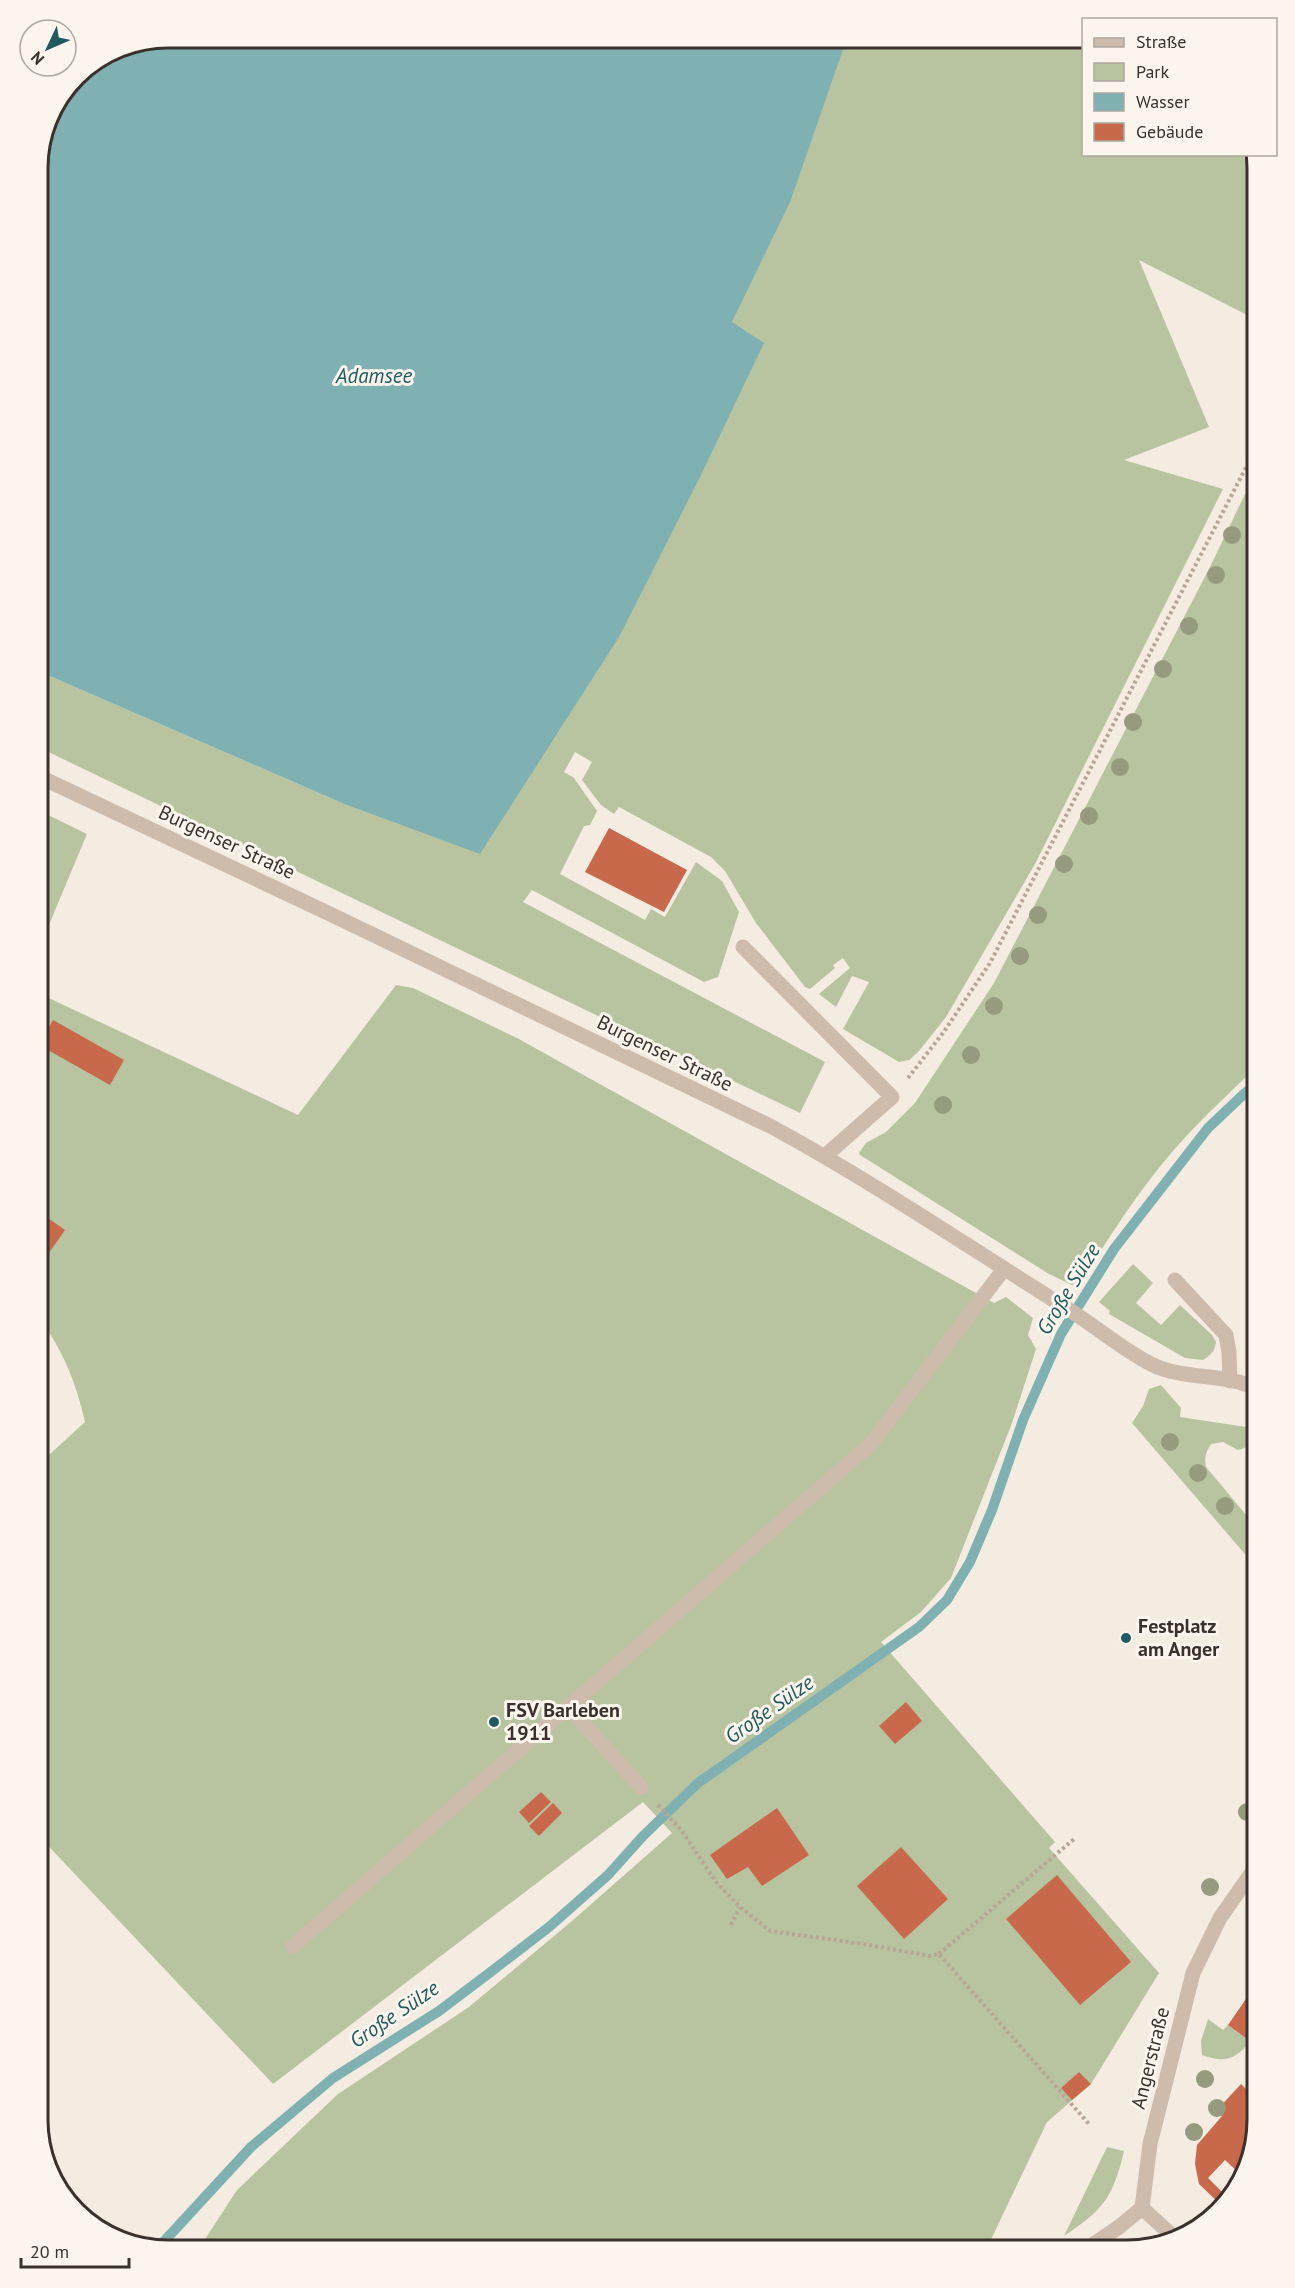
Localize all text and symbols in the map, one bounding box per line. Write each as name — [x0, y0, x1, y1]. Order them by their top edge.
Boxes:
north arrow — [18, 18, 78, 78]
legend — [1082, 18, 1277, 156]
text: Straße — [1136, 30, 1187, 53]
text: N — [26, 48, 48, 69]
text: Park — [1136, 60, 1169, 83]
text: Wasser — [1136, 90, 1190, 113]
text: Gebäude — [1136, 120, 1203, 143]
water label: Adamsee — [335, 362, 412, 389]
street label: Burgenser Straße — [154, 799, 300, 885]
street label: Burgenser Straße — [593, 1009, 737, 1097]
water label: Große Sülze — [1030, 1238, 1106, 1340]
place label: Festplatz am Anger — [1138, 1613, 1219, 1662]
marker: Festplatz am Anger — [1119, 1631, 1133, 1645]
water label: Große Sülze — [719, 1669, 819, 1749]
place label: FSV Barleben 1911 — [506, 1697, 620, 1746]
marker: FSV Barleben 1911 — [487, 1715, 501, 1729]
water label: Große Sülze — [344, 1974, 444, 2054]
street label: Angerstraße — [1125, 2004, 1175, 2112]
scale bar — [21, 2231, 129, 2269]
text: 20 m — [30, 2240, 69, 2263]

